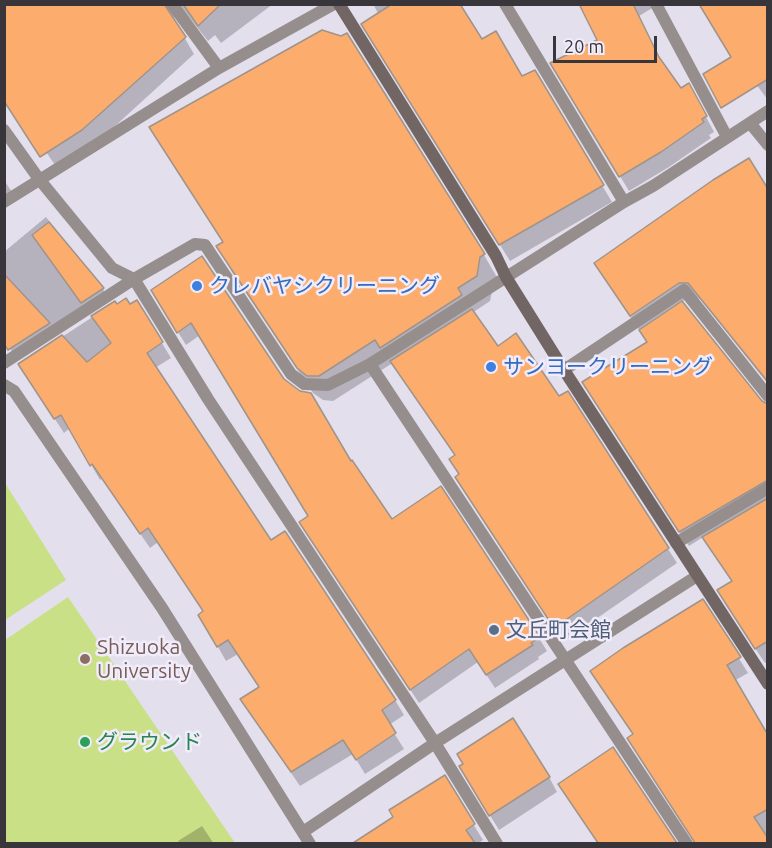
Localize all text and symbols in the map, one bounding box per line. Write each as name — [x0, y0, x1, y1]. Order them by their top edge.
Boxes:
scale bar — [556, 24, 660, 62]
text: 20 m — [564, 36, 604, 56]
place label: クレバヤシクリーニング — [209, 273, 440, 299]
marker: クレバヤシクリーニング — [190, 279, 204, 293]
place label: サンヨークリーニング — [503, 354, 713, 380]
marker: サンヨークリーニング — [484, 360, 498, 374]
place label: 文丘町会館 — [506, 617, 611, 643]
marker: 文丘町会館 — [487, 623, 501, 637]
place label: Shizuoka University — [97, 634, 191, 684]
marker: Shizuoka University — [78, 652, 92, 666]
place label: グラウンド — [97, 729, 202, 755]
marker: グラウンド — [78, 735, 92, 749]

